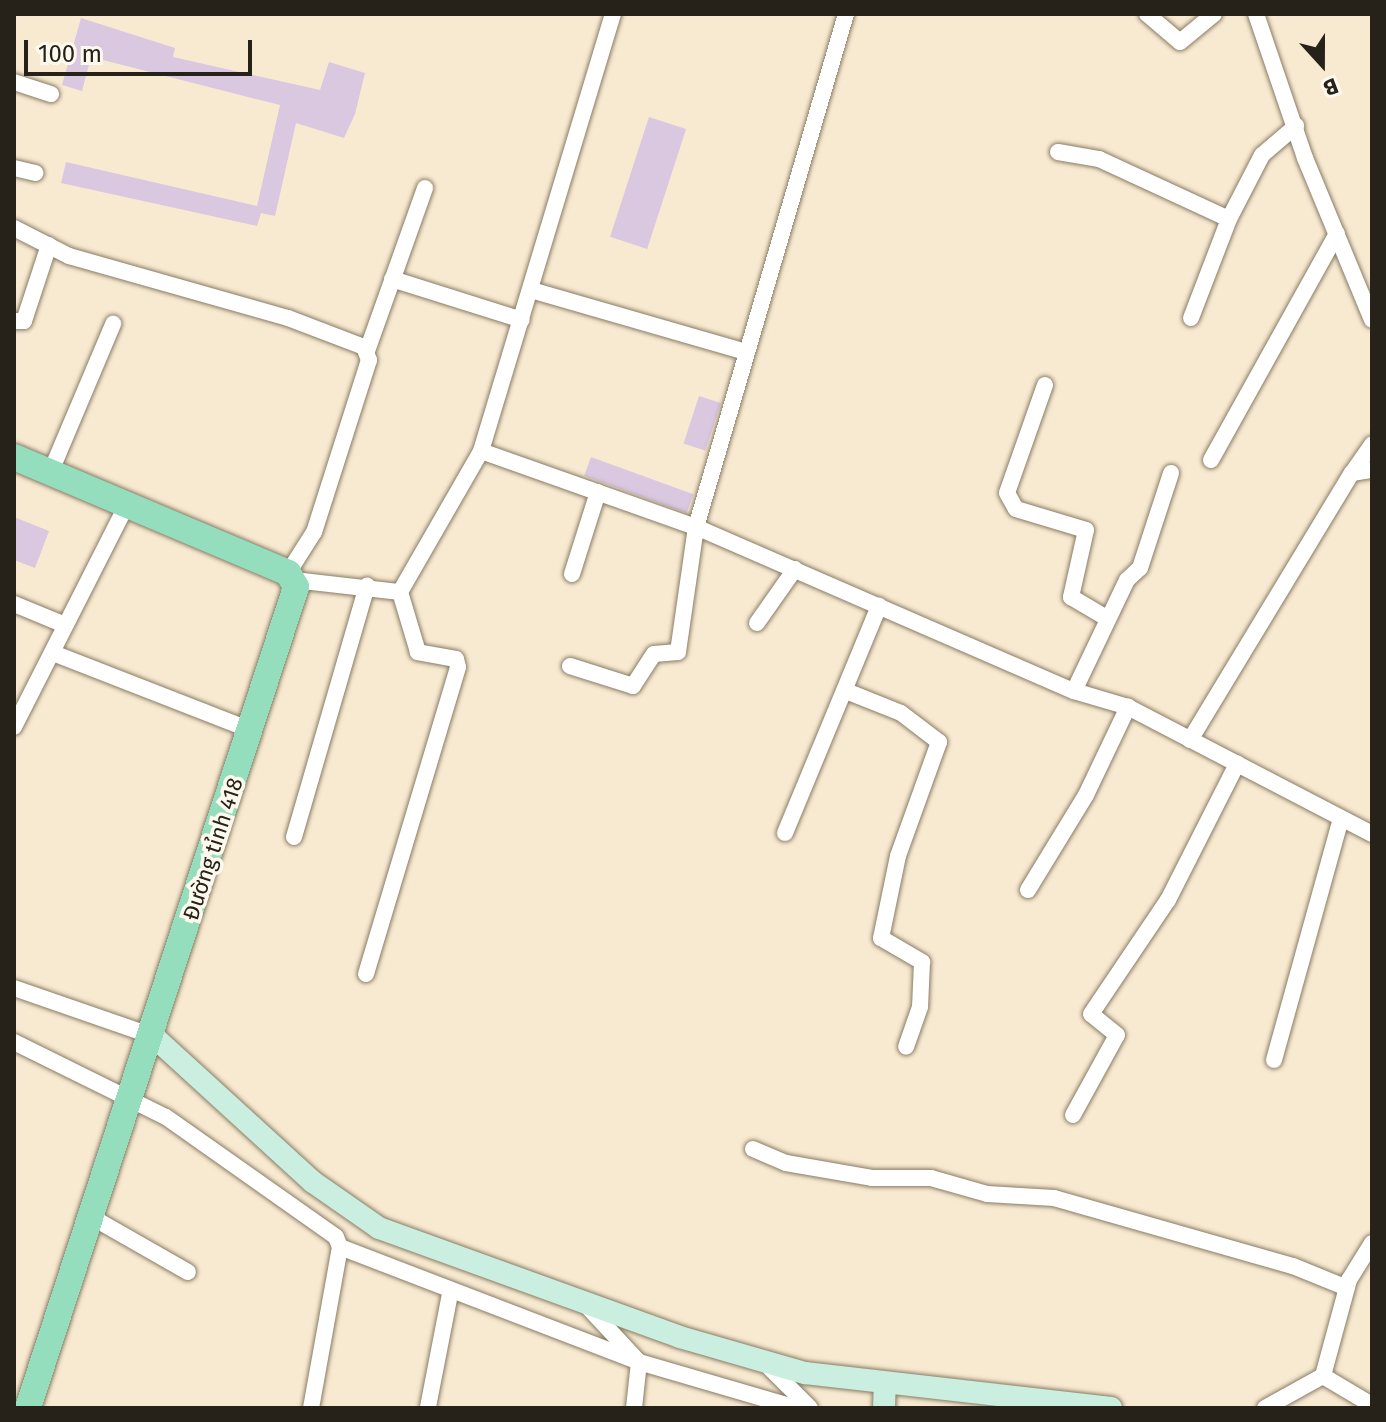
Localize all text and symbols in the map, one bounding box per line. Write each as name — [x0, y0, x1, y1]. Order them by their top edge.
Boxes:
scale bar — [28, 24, 256, 74]
north arrow — [1282, 24, 1362, 104]
text: 100 m — [38, 40, 102, 68]
text: B — [1320, 72, 1342, 102]
street label: Đường tỉnh 418 — [178, 774, 248, 924]

